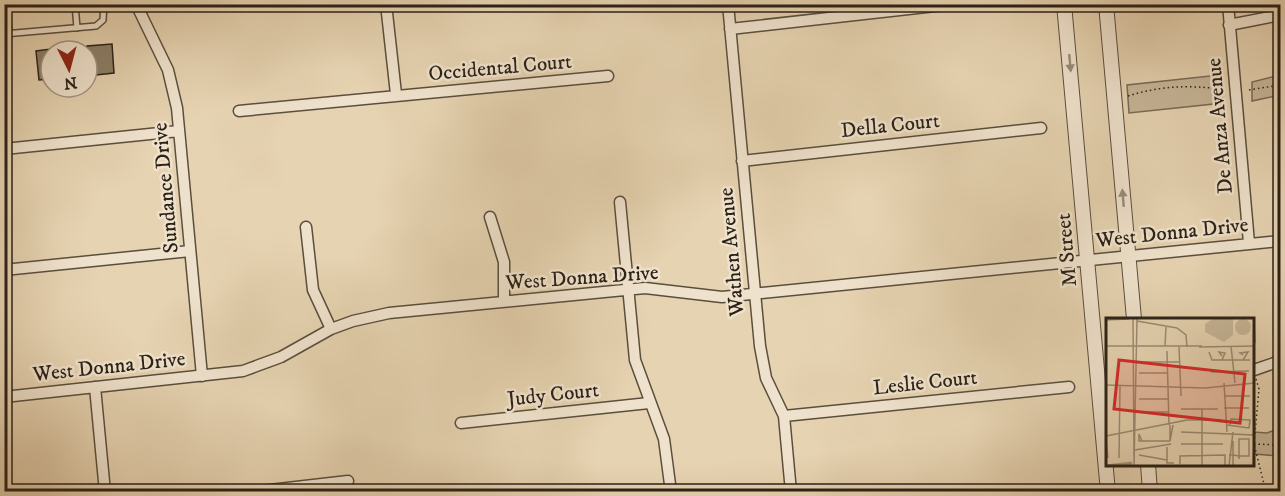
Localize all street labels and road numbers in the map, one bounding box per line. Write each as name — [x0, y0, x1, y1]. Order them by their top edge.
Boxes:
street label: Occidental Court — [427, 49, 573, 87]
street label: De Anza Avenue — [1201, 57, 1239, 195]
street label: Della Court — [839, 108, 941, 144]
street label: Sundance Drive — [147, 121, 185, 254]
street label: Wathen Avenue — [713, 186, 751, 318]
street label: M Street — [1051, 212, 1083, 288]
street label: West Donna Drive — [1094, 212, 1250, 254]
street label: West Donna Drive — [504, 260, 660, 296]
street label: West Donna Drive — [31, 346, 187, 388]
street label: Leslie Court — [872, 365, 979, 401]
street label: Judy Court — [504, 377, 600, 413]

